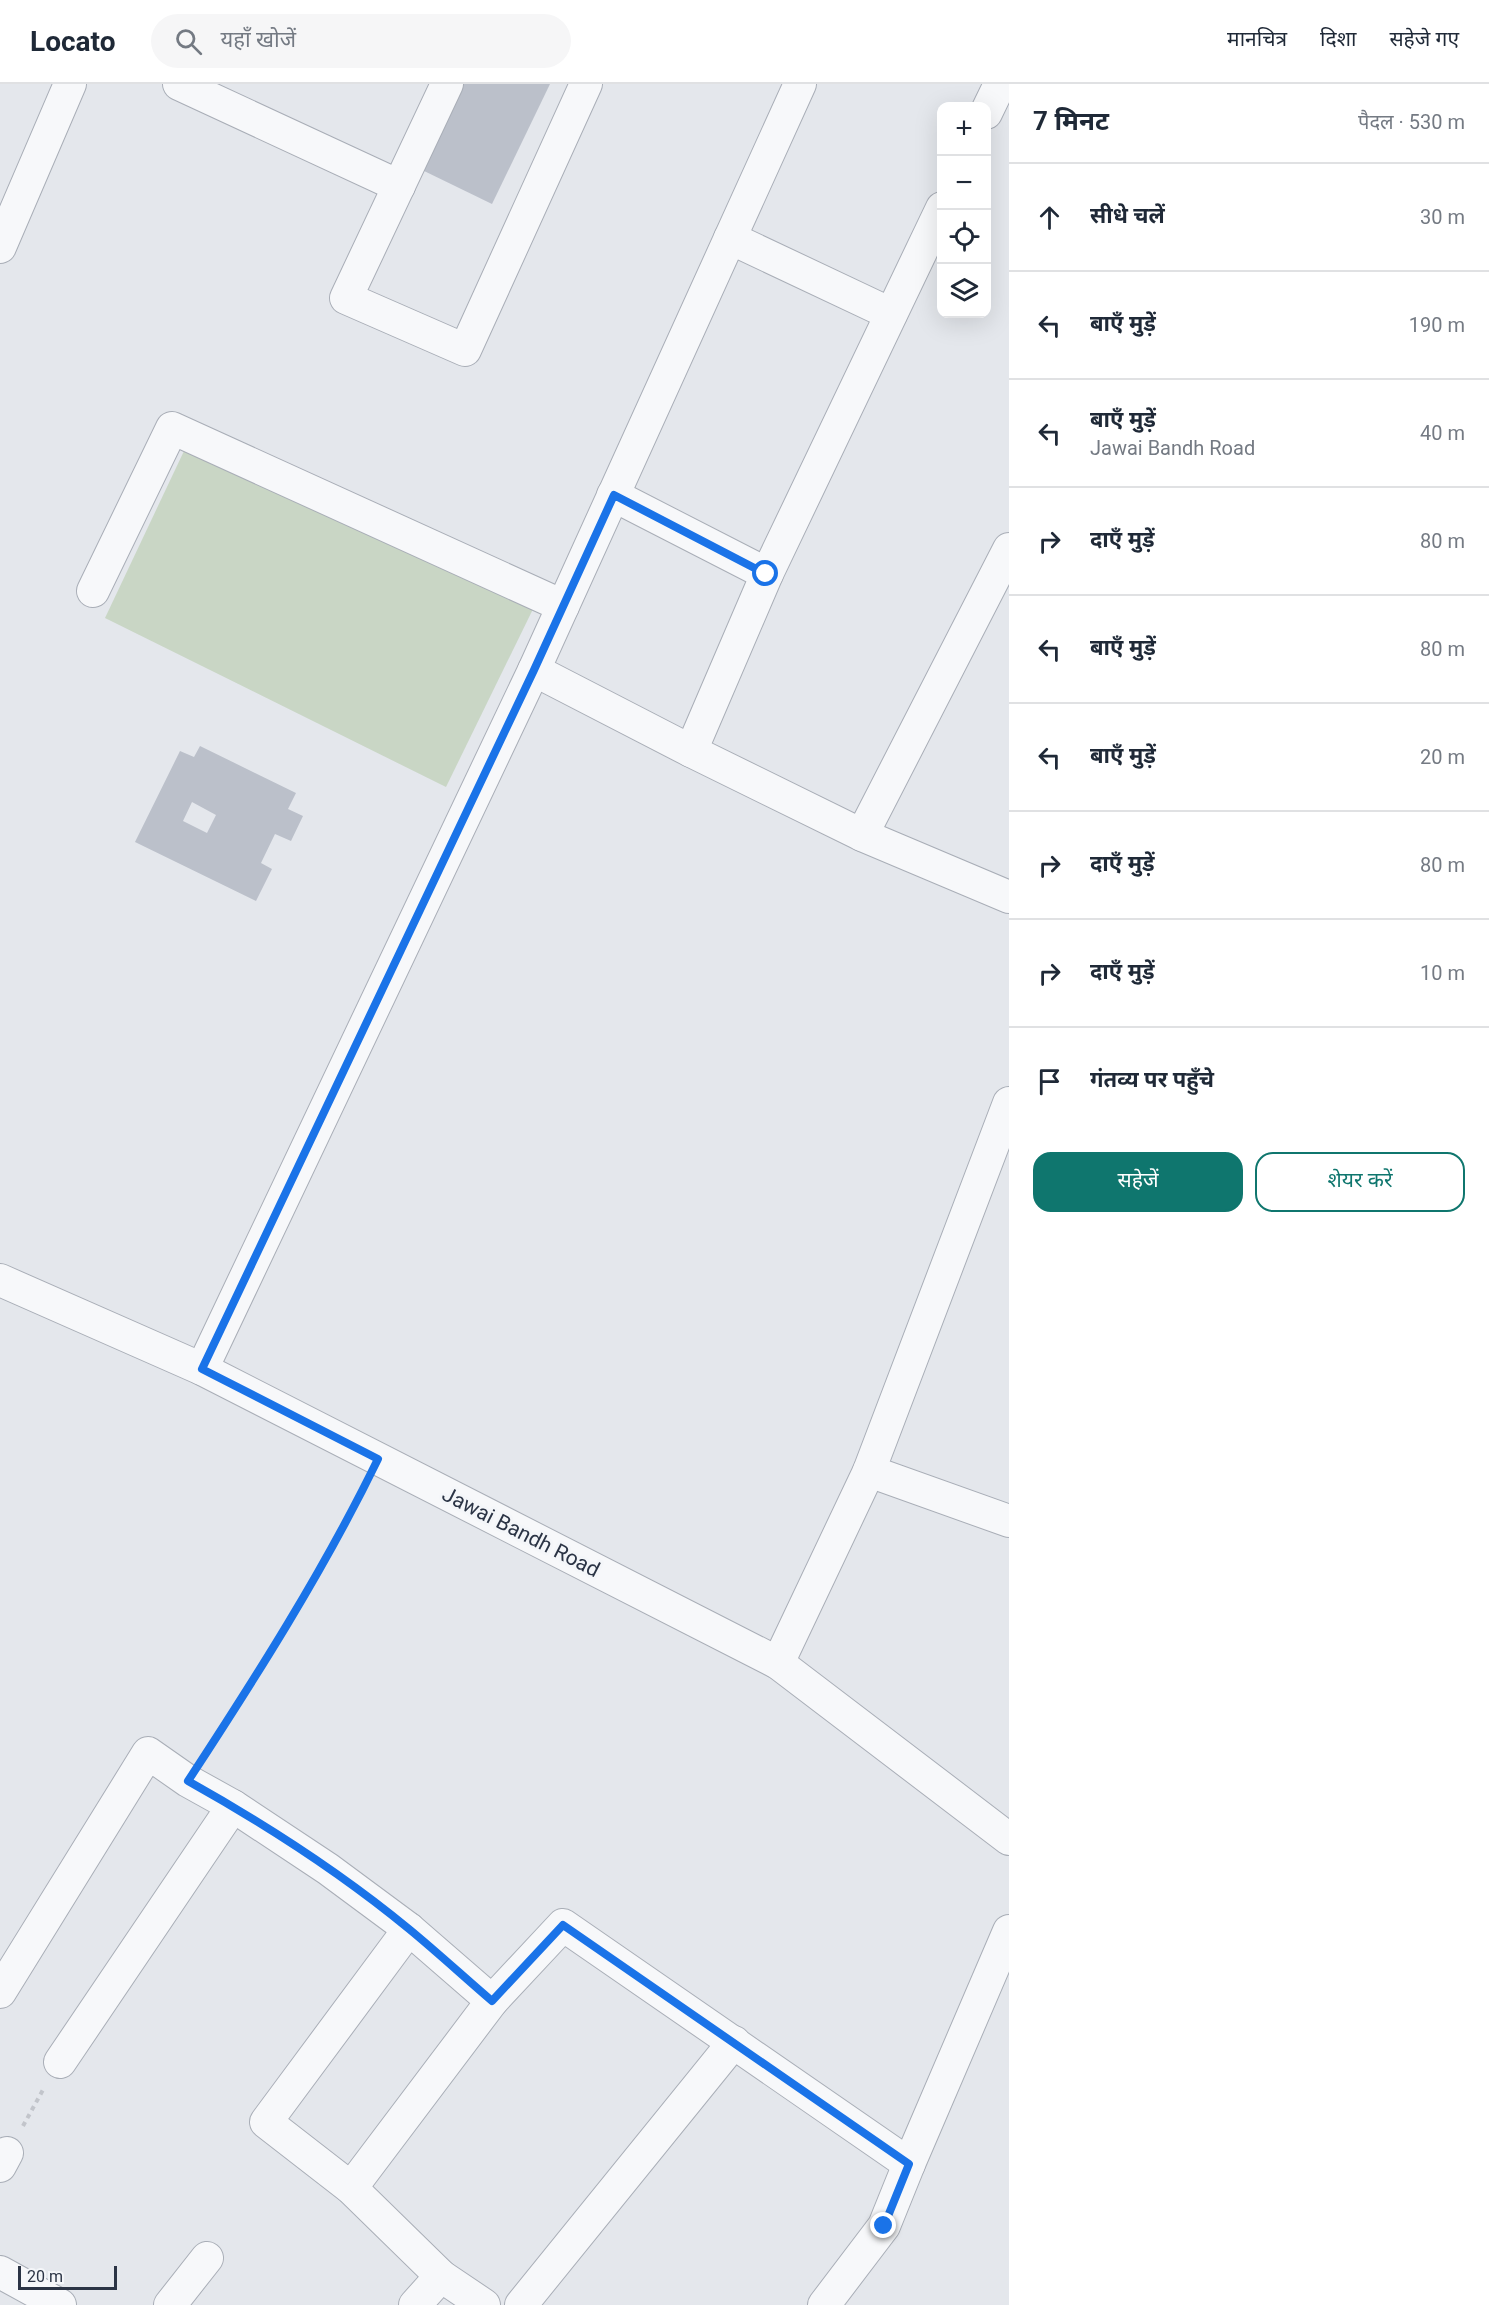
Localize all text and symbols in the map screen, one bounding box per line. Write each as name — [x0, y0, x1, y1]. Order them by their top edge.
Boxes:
search box — [151, 14, 571, 68]
text: Locato — [30, 25, 115, 58]
icon: search — [172, 25, 205, 58]
text: यहाँ खोजें — [220, 27, 296, 52]
text: मानचित्र — [1227, 27, 1287, 51]
text: दिशा — [1320, 27, 1356, 51]
text: सहेजे गए — [1389, 27, 1459, 51]
map controls — [937, 102, 991, 318]
button: + — [937, 102, 991, 156]
text: 7 मिनट — [1033, 106, 1109, 136]
text: पैदल · 530 m — [1358, 110, 1465, 134]
button: − — [937, 156, 991, 210]
icon: ahead — [1033, 201, 1066, 234]
text: सीधे चलें — [1090, 203, 1165, 228]
text: 30 m — [1420, 205, 1465, 229]
button: locate — [937, 210, 991, 264]
button: layers — [937, 264, 991, 318]
icon: left — [1033, 309, 1066, 342]
text: बाएँ मुड़ें — [1090, 311, 1156, 336]
text: 190 m — [1409, 313, 1465, 337]
text: बाएँ मुड़ें — [1090, 407, 1156, 432]
icon: left — [1033, 417, 1066, 450]
text: 40 m — [1420, 421, 1465, 445]
text: Jawai Bandh Road — [1090, 436, 1255, 460]
icon: right — [1033, 525, 1066, 558]
text: दाएँ मुड़ें — [1090, 527, 1155, 552]
text: 80 m — [1420, 529, 1465, 553]
route start — [752, 560, 778, 586]
icon: left — [1033, 633, 1066, 666]
text: बाएँ मुड़ें — [1090, 635, 1156, 660]
text: 80 m — [1420, 637, 1465, 661]
icon: left — [1033, 741, 1066, 774]
text: बाएँ मुड़ें — [1090, 743, 1156, 768]
text: 20 m — [1420, 745, 1465, 769]
icon: right — [1033, 849, 1066, 882]
text: दाएँ मुड़ें — [1090, 851, 1155, 876]
text: 80 m — [1420, 853, 1465, 877]
icon: right — [1033, 957, 1066, 990]
text: दाएँ मुड़ें — [1090, 959, 1155, 984]
text: 10 m — [1420, 961, 1465, 985]
icon: arrive — [1033, 1065, 1066, 1098]
text: गंतव्य पर पहुँचे — [1090, 1067, 1214, 1092]
button: सहेजें — [1033, 1152, 1243, 1212]
button: शेयर करें — [1255, 1152, 1465, 1212]
street label: Jawai Bandh Road — [438, 1482, 604, 1582]
route end — [870, 2212, 896, 2238]
scale bar — [18, 2263, 117, 2290]
text: 20 m — [27, 2267, 63, 2286]

